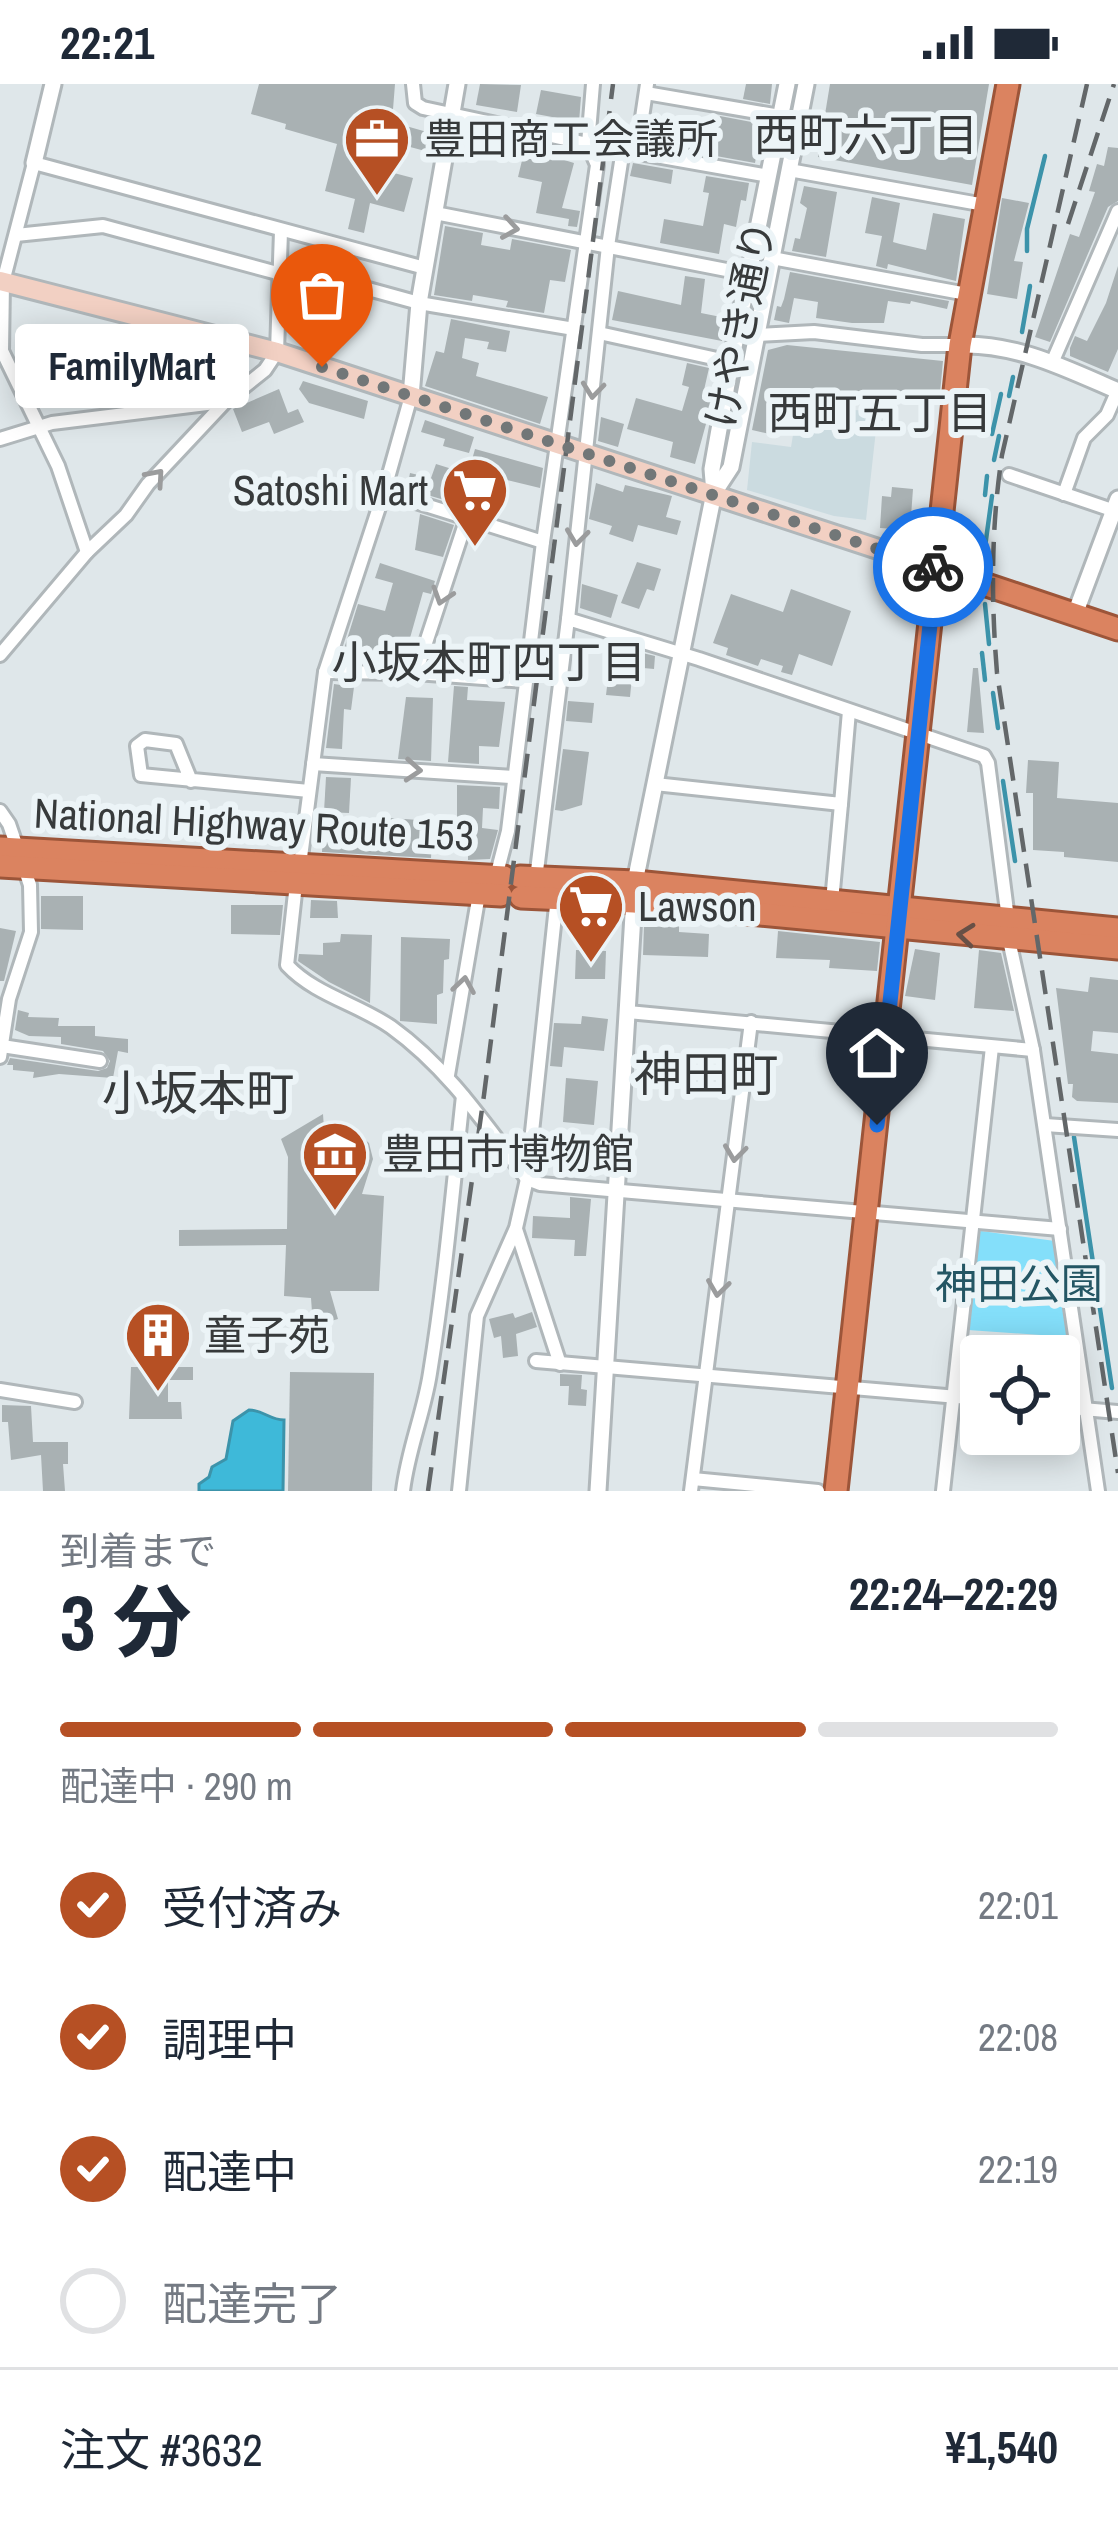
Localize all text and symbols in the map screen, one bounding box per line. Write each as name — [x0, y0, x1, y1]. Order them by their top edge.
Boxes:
text: 22:21 — [60, 12, 154, 73]
office icon: 豊田商工会議所 — [342, 104, 412, 198]
district label: 西町六丁目 — [753, 104, 979, 165]
place label: 豊田商工会議所 — [424, 111, 718, 167]
one-way arrow — [500, 214, 519, 240]
street label: けやき通り — [692, 216, 788, 432]
pin — [271, 244, 373, 367]
icon: bag — [289, 262, 355, 328]
callout: FamilyMart — [16, 325, 250, 409]
text: FamilyMart — [48, 340, 216, 392]
one-way arrow — [581, 380, 606, 399]
district label: 西町五丁目 — [767, 382, 993, 443]
supermarket icon: Satoshi Mart — [440, 455, 510, 549]
place label: Satoshi Mart — [233, 462, 428, 518]
one-way arrow — [141, 469, 163, 491]
courier — [873, 507, 993, 627]
one-way arrow — [565, 527, 590, 546]
icon: bike — [900, 534, 966, 600]
one-way arrow — [431, 585, 456, 606]
district label: 小坂本町四丁目 — [331, 631, 647, 692]
one-way arrow — [404, 757, 423, 783]
street label: National Highway Route 153 — [33, 785, 475, 863]
supermarket icon: Lawson — [556, 871, 626, 965]
place label: Lawson — [638, 878, 757, 934]
one-way arrow — [956, 923, 975, 948]
one-way arrow — [450, 975, 475, 995]
pin — [826, 1002, 928, 1125]
icon: home — [844, 1020, 910, 1086]
district label: 神田町 — [634, 1041, 778, 1106]
district label: 小坂本町 — [102, 1060, 294, 1125]
museum icon: 豊田市博物館 — [300, 1119, 370, 1213]
place label: 豊田市博物館 — [382, 1126, 634, 1182]
one-way arrow — [723, 1143, 749, 1163]
park label: 神田公園 — [935, 1256, 1103, 1312]
one-way arrow — [705, 1279, 731, 1298]
building icon: 童子苑 — [123, 1300, 193, 1394]
place label: 童子苑 — [204, 1307, 330, 1363]
map controls — [960, 1335, 1080, 1455]
button: locate — [960, 1335, 1080, 1455]
text: 到着まで — [60, 1525, 216, 1577]
text: 22:24–22:29 — [849, 1563, 1058, 1624]
text: 3 分 — [60, 1569, 191, 1674]
text: 配達中 · 290 m — [60, 1760, 293, 1812]
icon: check — [60, 1872, 126, 1938]
text: 受付済み — [162, 1877, 342, 1938]
text: 22:01 — [978, 1879, 1058, 1931]
icon: check — [60, 2004, 126, 2070]
text: 調理中 — [162, 2009, 297, 2070]
text: 22:08 — [978, 2011, 1058, 2063]
icon: check — [60, 2136, 126, 2202]
text: 配達中 — [162, 2141, 297, 2202]
text: 22:19 — [978, 2143, 1058, 2195]
text: 配達完了 — [162, 2273, 342, 2334]
text: ¥1,540 — [945, 2416, 1058, 2477]
text: 注文 #3632 — [60, 2419, 263, 2480]

